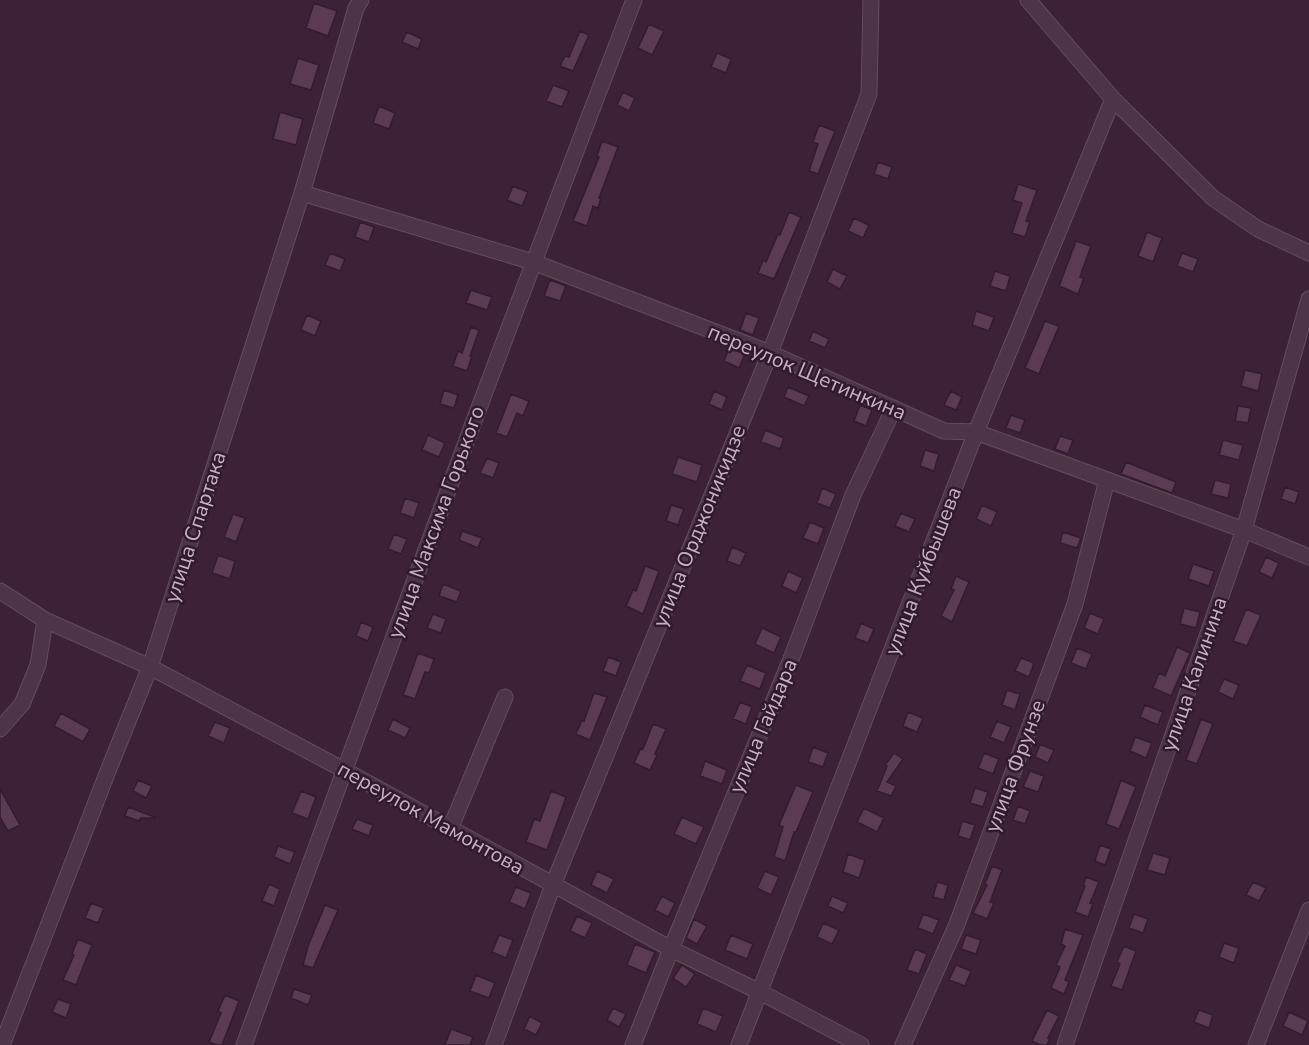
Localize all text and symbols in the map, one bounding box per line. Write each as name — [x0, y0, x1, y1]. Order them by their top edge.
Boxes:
street label: переулок Щетинкина — [703, 317, 911, 427]
street label: улица Максима Горького — [381, 402, 491, 642]
street label: улица Орджоникидзе — [646, 421, 752, 631]
street label: улица Спартака — [157, 448, 233, 606]
street label: улица Куйбышева — [878, 483, 968, 659]
street label: улица Калинина — [1155, 593, 1233, 755]
street label: улица Гайдара — [722, 654, 804, 798]
street label: улица Фрунзе — [978, 696, 1052, 836]
street label: переулок Мамонтова — [333, 755, 529, 881]

